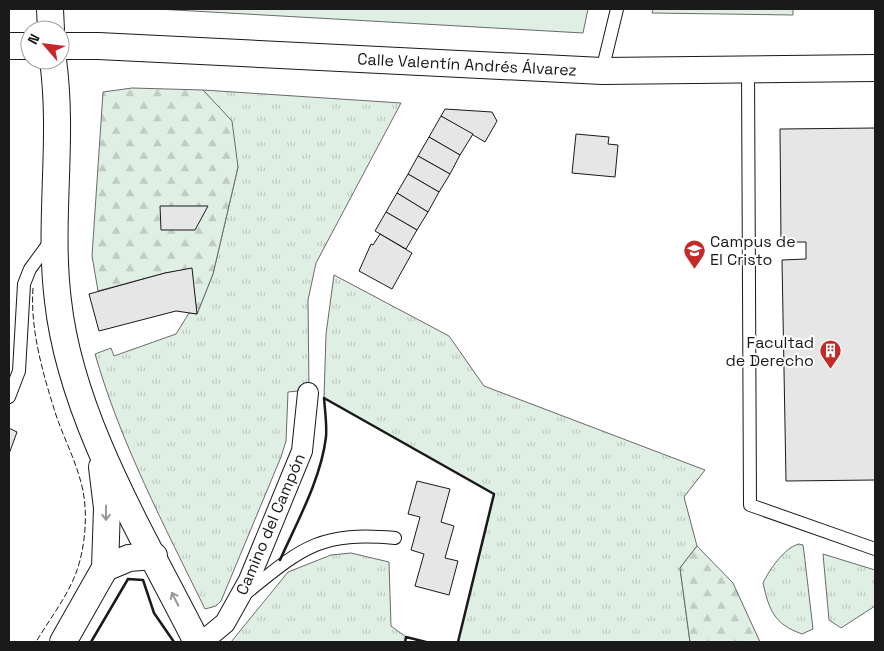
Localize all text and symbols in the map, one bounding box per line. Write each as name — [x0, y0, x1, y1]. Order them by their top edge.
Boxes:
north arrow — [20, 20, 70, 70]
text: N — [23, 31, 44, 47]
street label: Calle Valentín Andrés Álvarez — [357, 48, 577, 81]
place label: Campus de El Cristo — [710, 231, 796, 270]
school or university icon: Campus de El Cristo — [682, 238, 706, 269]
place label: Facultad de Derecho — [726, 332, 814, 371]
building icon: Facultad de Derecho — [818, 339, 842, 370]
street label: Camino del Campón — [231, 450, 310, 598]
one-way arrow — [101, 504, 111, 520]
one-way arrow — [170, 592, 179, 607]

